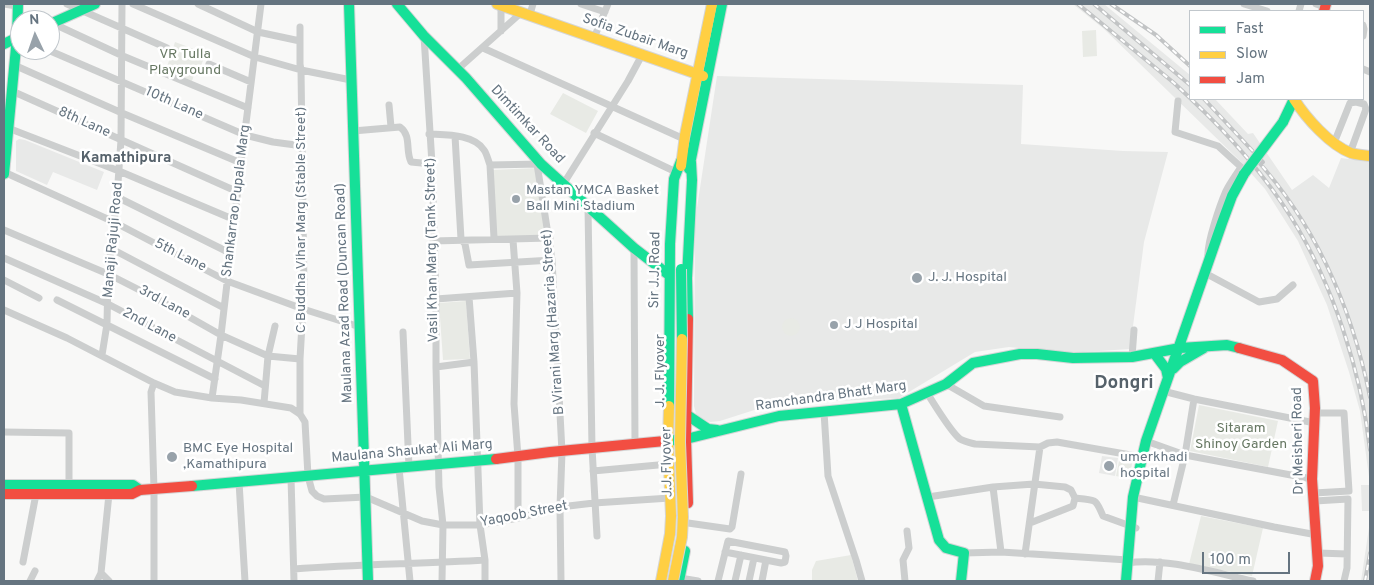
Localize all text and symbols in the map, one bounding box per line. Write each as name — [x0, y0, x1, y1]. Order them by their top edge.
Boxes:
north arrow — [10, 10, 60, 60]
legend — [1189, 10, 1364, 100]
street label: Sofia Zubair Marg — [580, 11, 690, 63]
text: N — [29, 12, 40, 29]
text: Fast — [1236, 20, 1264, 39]
text: Slow — [1236, 45, 1268, 64]
park label: VR Tulla Playground — [149, 47, 221, 80]
text: Jam — [1236, 70, 1265, 89]
street label: Dimtimkar Road — [486, 82, 568, 168]
street label: 10th Lane — [143, 84, 205, 124]
street label: 8th Lane — [55, 104, 113, 142]
street label: C Buddha Vihar Marg (Stable Street) — [294, 107, 310, 333]
street label: Shankarrao Pupala Marg — [219, 124, 255, 278]
district label: Kamathipura — [81, 150, 171, 168]
street label: Vasil Khan Marg (Tank Street) — [423, 158, 443, 342]
street label: Manaji Rajuji Road — [101, 181, 127, 299]
street label: Maulana Azad Road (Duncan Road) — [333, 183, 357, 403]
place label: Mastan YMCA Basket Ball Mini Stadium — [526, 183, 659, 216]
marker: Mastan YMCA Basket Ball Mini Stadium — [510, 193, 522, 205]
street label: B Virani Marg (Hazaria Street) — [539, 228, 569, 416]
street label: Sir J.J. Road — [647, 231, 665, 309]
street label: 5th Lane — [151, 236, 209, 276]
place label: J. J. Hospital — [928, 270, 1007, 286]
marker: J. J. Hospital — [910, 271, 924, 285]
street label: 3rd Lane — [135, 283, 193, 323]
street label: 2nd Lane — [119, 305, 179, 347]
place label: J J Hospital — [844, 317, 918, 333]
marker: J J Hospital — [828, 319, 840, 331]
street label: J. J. Flyover — [653, 334, 669, 408]
district label: Dongri — [1094, 373, 1154, 395]
street label: Ramchandra Bhatt Marg — [754, 378, 908, 416]
street label: Dr Meisheri Road — [1290, 387, 1308, 495]
park label: Sitaram Shinoy Garden — [1195, 421, 1287, 454]
street label: J.J. Flyover — [659, 426, 677, 498]
street label: Maulana Shaukat Ali Marg — [331, 437, 493, 467]
place label: BMC Eye Hospital ,Kamathipura — [183, 441, 293, 474]
marker: BMC Eye Hospital ,Kamathipura — [165, 450, 179, 464]
place label: umerkhadi hospital — [1120, 450, 1187, 482]
marker: umerkhadi hospital — [1102, 459, 1116, 473]
street label: Yaqoob Street — [479, 498, 569, 532]
scale bar — [1204, 542, 1292, 574]
text: 100 m — [1210, 551, 1251, 570]

